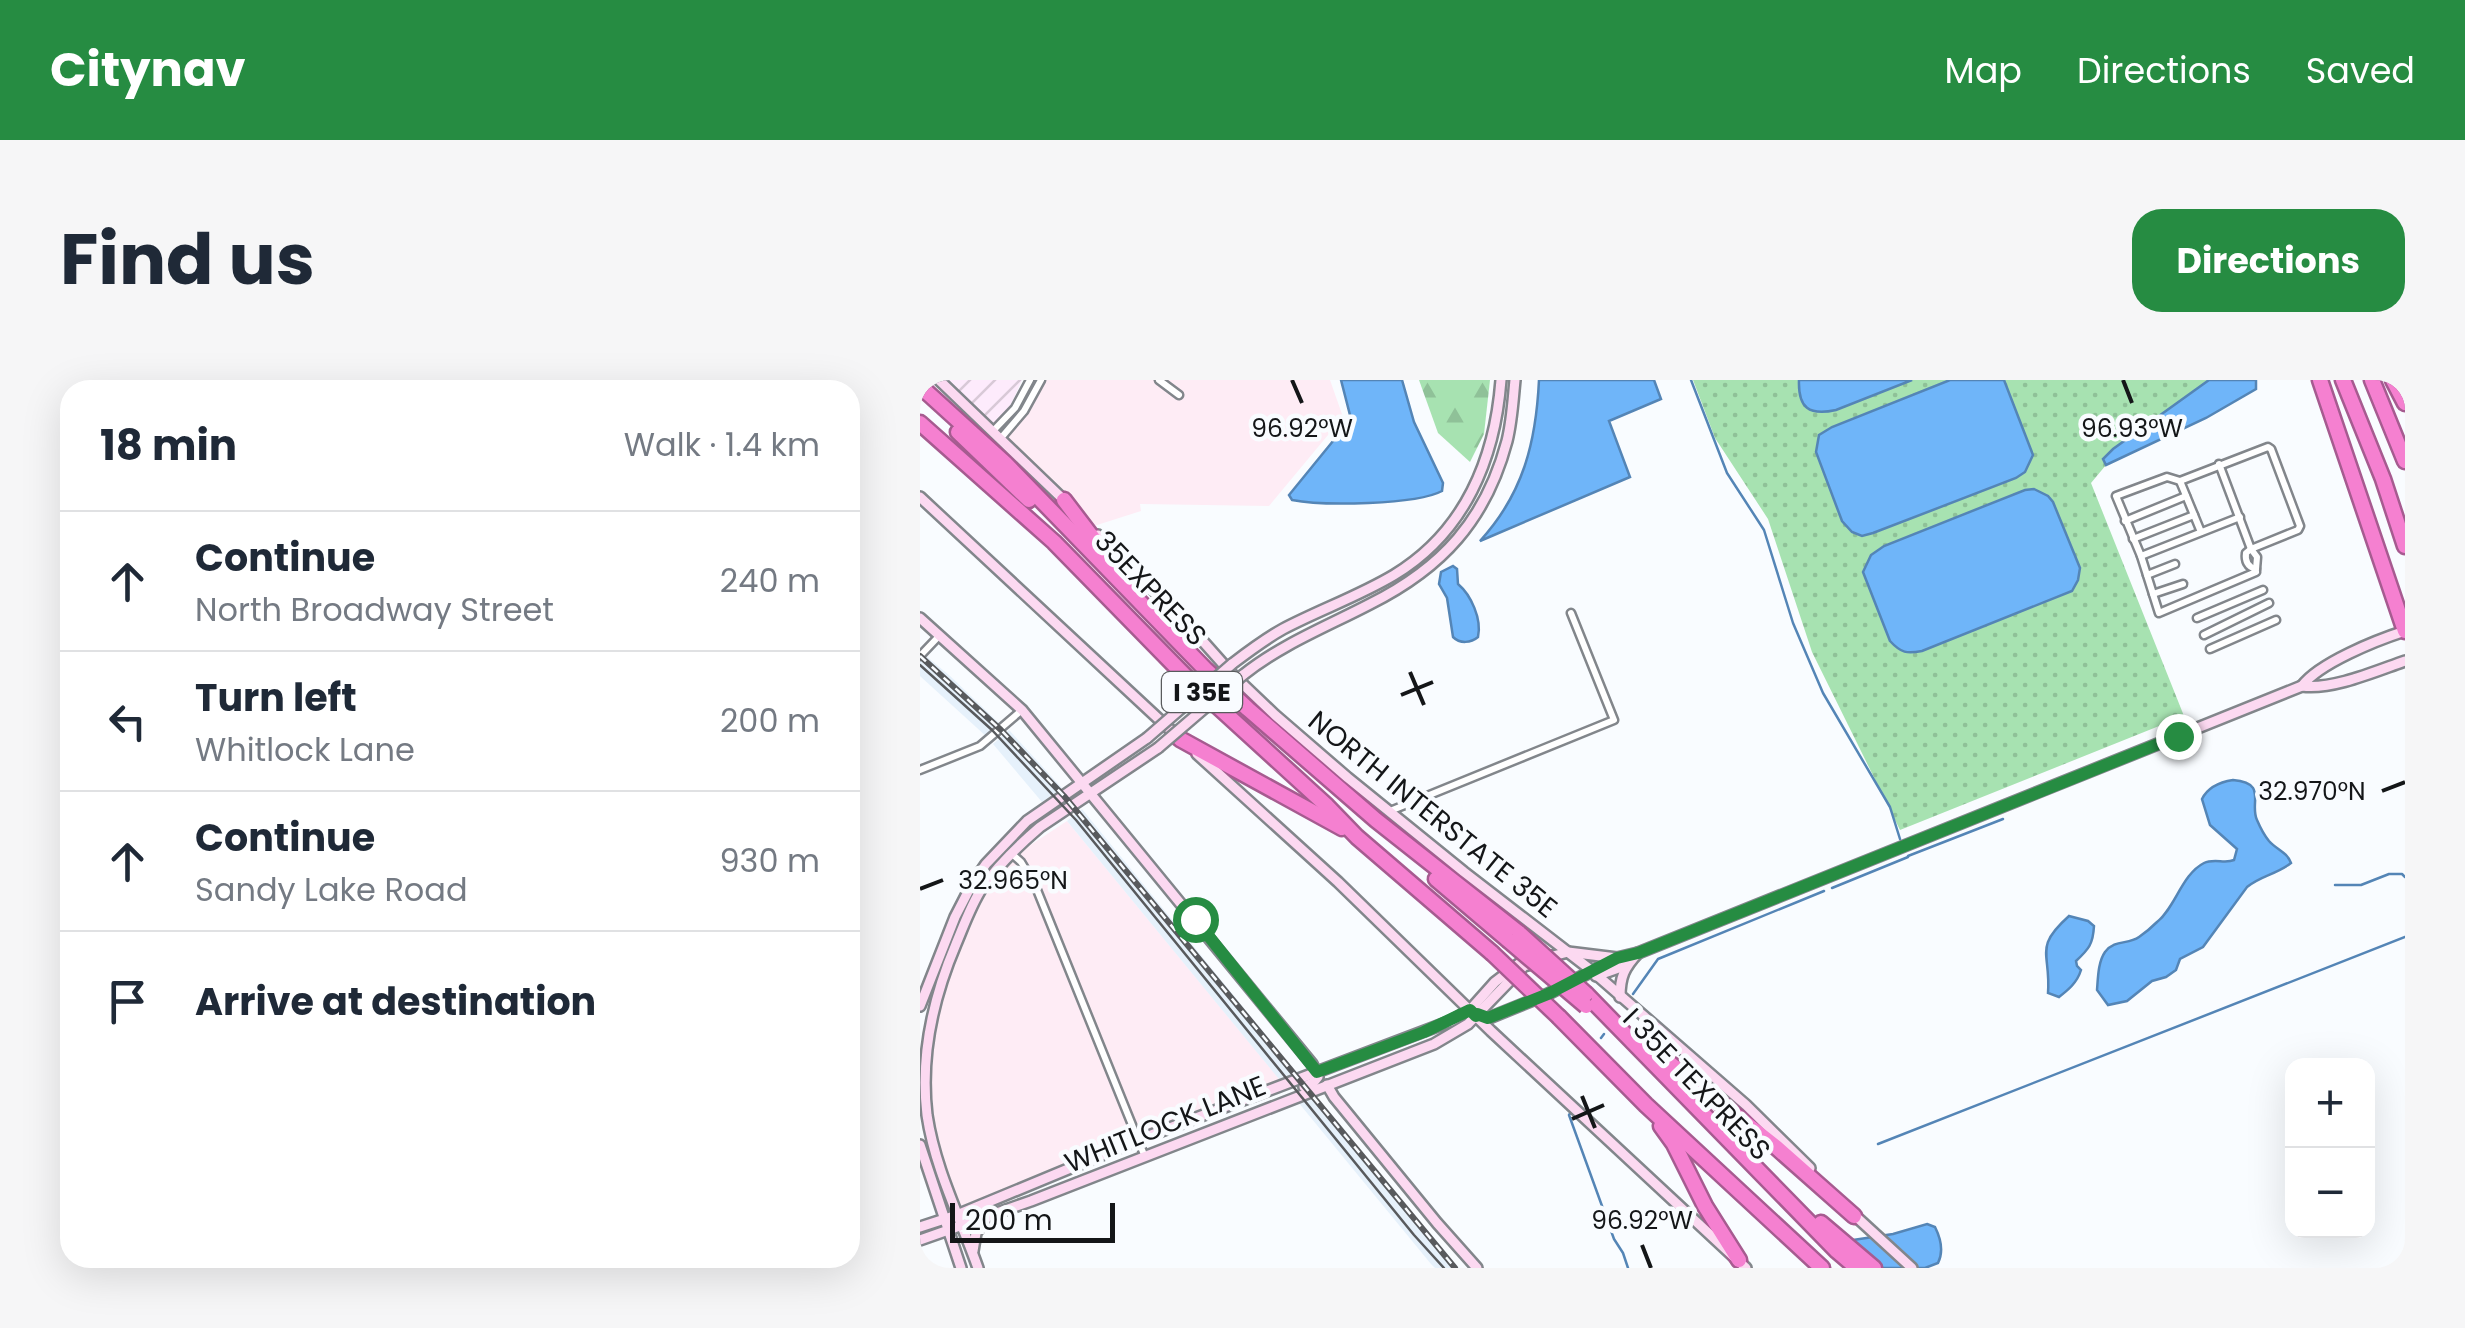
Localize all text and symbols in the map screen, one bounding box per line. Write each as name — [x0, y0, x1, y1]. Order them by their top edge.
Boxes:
text: Citynav — [50, 36, 246, 103]
text: Map — [1945, 46, 2022, 95]
text: Directions — [2077, 46, 2251, 95]
text: Saved — [2306, 46, 2415, 95]
button: Directions — [2132, 209, 2405, 312]
text: Find us — [60, 210, 315, 309]
text: 96.92°W — [1251, 411, 1353, 446]
text: 96.93°W — [2081, 411, 2183, 446]
text: 18 min — [100, 416, 237, 475]
text: Walk · 1.4 km — [624, 422, 820, 467]
street label: 35EXPRESS — [1086, 522, 1215, 655]
text: Continue — [195, 531, 375, 584]
icon: ahead — [100, 554, 155, 609]
text: 240 m — [720, 558, 820, 603]
text: North Broadway Street — [195, 587, 554, 632]
text: Turn left — [195, 671, 357, 724]
road number: I 35E — [1162, 672, 1242, 712]
icon: left — [100, 694, 155, 749]
text: 200 m — [720, 698, 820, 743]
street label: NORTH INTERSTATE 35E — [1300, 702, 1565, 927]
route end — [2156, 714, 2202, 760]
text: Whitlock Lane — [195, 727, 415, 772]
text: 32.970°N — [2258, 774, 2366, 809]
text: Continue — [195, 811, 375, 864]
icon: ahead — [100, 834, 155, 889]
text: 930 m — [719, 838, 820, 883]
text: 32.965°N — [958, 863, 1068, 898]
text: Sandy Lake Road — [195, 867, 468, 912]
route start — [1173, 897, 1219, 943]
icon: arrive — [100, 974, 155, 1029]
text: Arrive at destination — [195, 975, 596, 1028]
street label: I 35E TEXPRESS — [1614, 1000, 1779, 1169]
map controls — [2285, 1058, 2375, 1238]
button: + — [2285, 1058, 2375, 1148]
street label: WHITLOCK LANE — [1059, 1066, 1272, 1183]
button: − — [2285, 1148, 2375, 1238]
scale bar — [950, 1198, 1115, 1243]
text: 200 m — [965, 1201, 1053, 1240]
text: 96.92°W — [1591, 1203, 1693, 1238]

